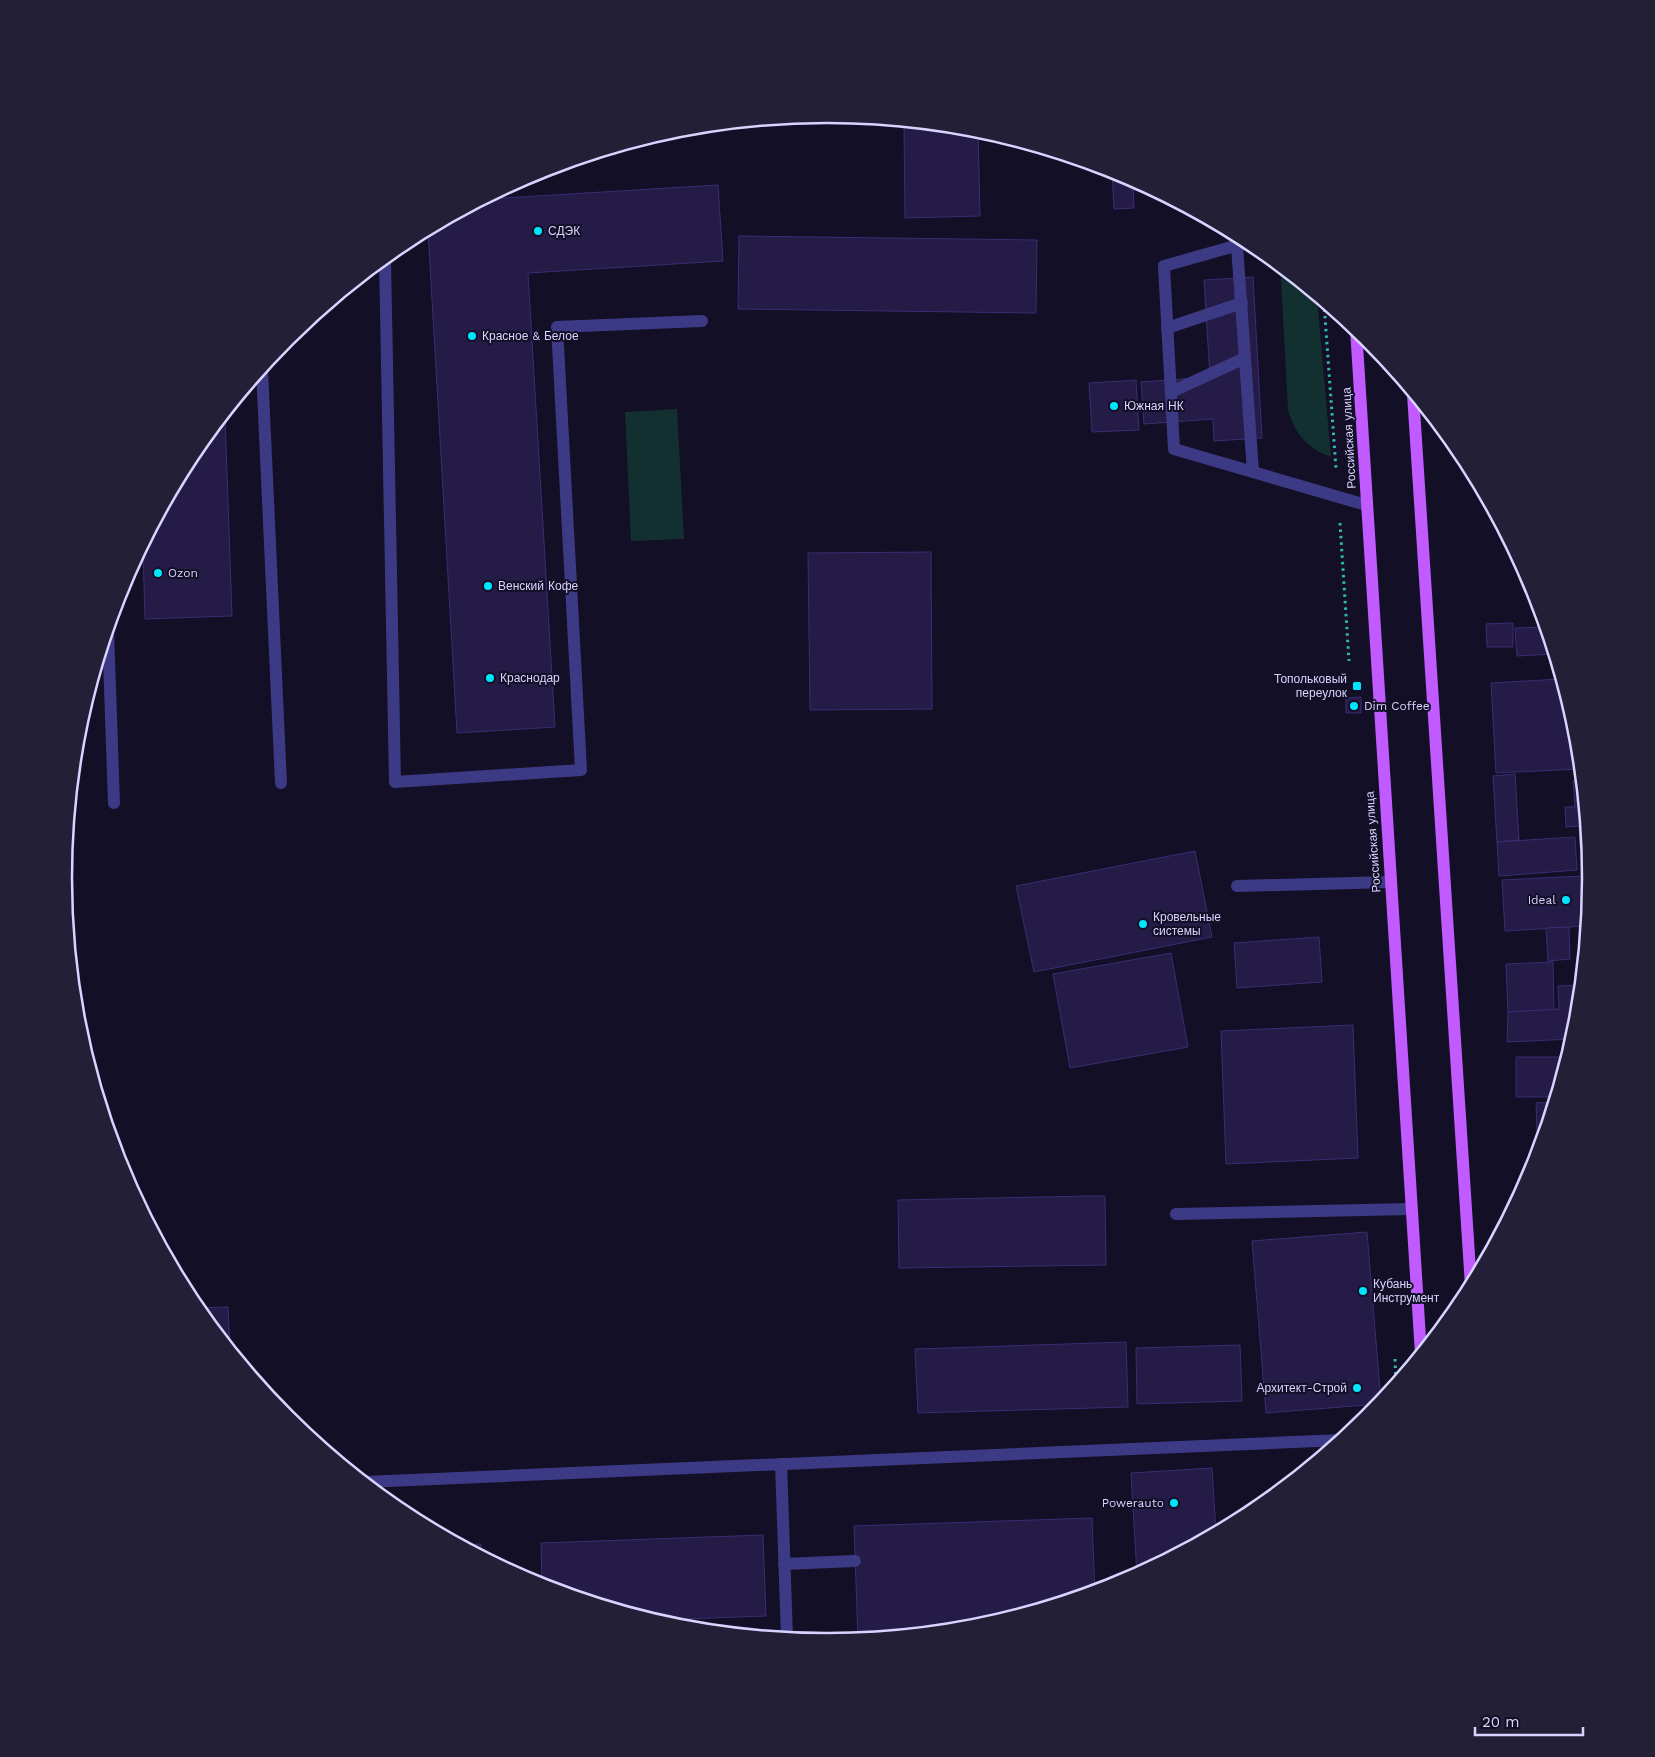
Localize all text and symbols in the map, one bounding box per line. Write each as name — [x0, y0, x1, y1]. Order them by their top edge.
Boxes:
place label: СДЭК — [548, 224, 580, 238]
marker: СДЭК — [532, 225, 544, 237]
place label: Красное & Белое — [482, 329, 579, 343]
marker: Красное & Белое — [466, 330, 478, 342]
street label: Российская улица — [1339, 387, 1359, 489]
place label: Южная НК — [1124, 399, 1184, 413]
marker: Южная НК — [1108, 400, 1120, 412]
place label: Ozon — [168, 566, 198, 580]
marker: Ozon — [152, 567, 164, 579]
place label: Венский Кофе — [498, 579, 579, 593]
marker: Венский Кофе — [482, 580, 494, 592]
place label: Краснодар — [500, 671, 560, 685]
marker: Краснодар — [484, 672, 496, 684]
place label: Топольковый переулок — [1274, 672, 1348, 700]
marker: Топольковый переулок — [1351, 680, 1363, 692]
place label: Dim Coffee — [1364, 699, 1430, 713]
marker: Dim Coffee — [1348, 700, 1360, 712]
street label: Российская улица — [1362, 791, 1384, 893]
place label: Ideal — [1528, 893, 1556, 907]
marker: Ideal — [1560, 894, 1572, 906]
place label: Кровельные системы — [1153, 910, 1221, 938]
marker: Кровельные системы — [1137, 918, 1149, 930]
place label: Кубань Инструмент — [1373, 1277, 1440, 1305]
marker: Кубань Инструмент — [1357, 1285, 1369, 1297]
place label: Архитект-Строй — [1257, 1381, 1347, 1395]
marker: Архитект-Строй — [1351, 1382, 1363, 1394]
place label: Powerauto — [1102, 1496, 1164, 1510]
marker: Powerauto — [1168, 1497, 1180, 1509]
scale bar — [1475, 1704, 1582, 1736]
text: 20 m — [1482, 1713, 1520, 1731]

